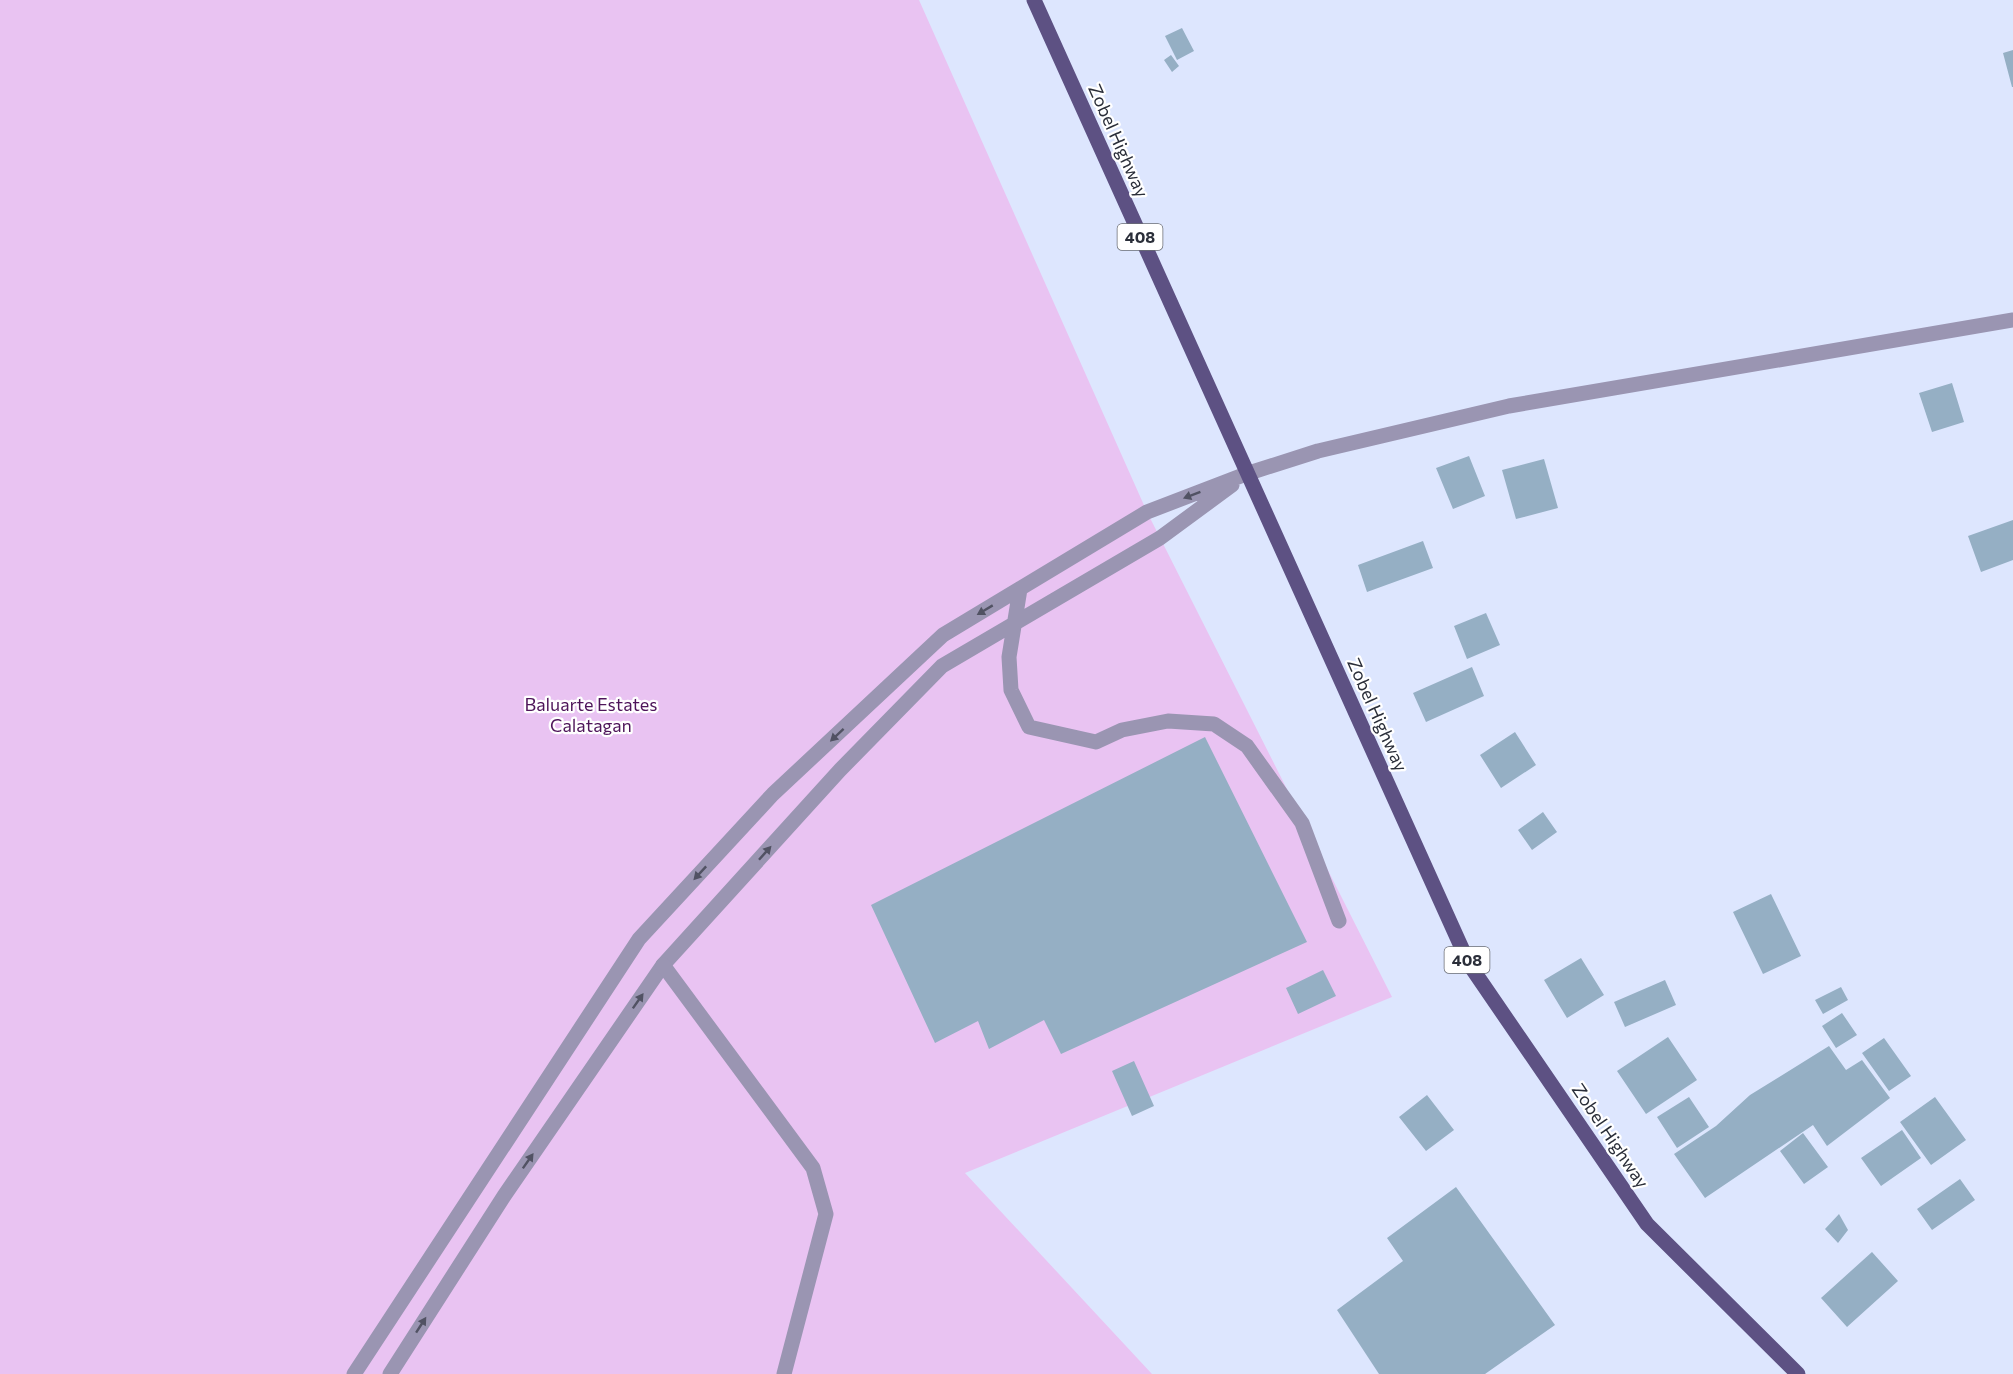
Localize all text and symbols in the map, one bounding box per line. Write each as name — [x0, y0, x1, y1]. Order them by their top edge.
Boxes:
street label: Zobel Highway — [1084, 81, 1154, 201]
road number: 408 — [1118, 224, 1162, 250]
one-way arrow — [1183, 490, 1201, 500]
one-way arrow — [977, 604, 993, 615]
street label: Zobel Highway — [1343, 655, 1413, 775]
park label: Baluarte Estates Calatagan — [525, 693, 657, 736]
one-way arrow — [830, 727, 844, 741]
one-way arrow — [758, 846, 771, 861]
one-way arrow — [693, 866, 707, 880]
road number: 408 — [1444, 947, 1490, 973]
one-way arrow — [633, 992, 644, 1009]
street label: Zobel Highway — [1568, 1079, 1654, 1192]
one-way arrow — [522, 1154, 534, 1170]
one-way arrow — [416, 1317, 427, 1333]

